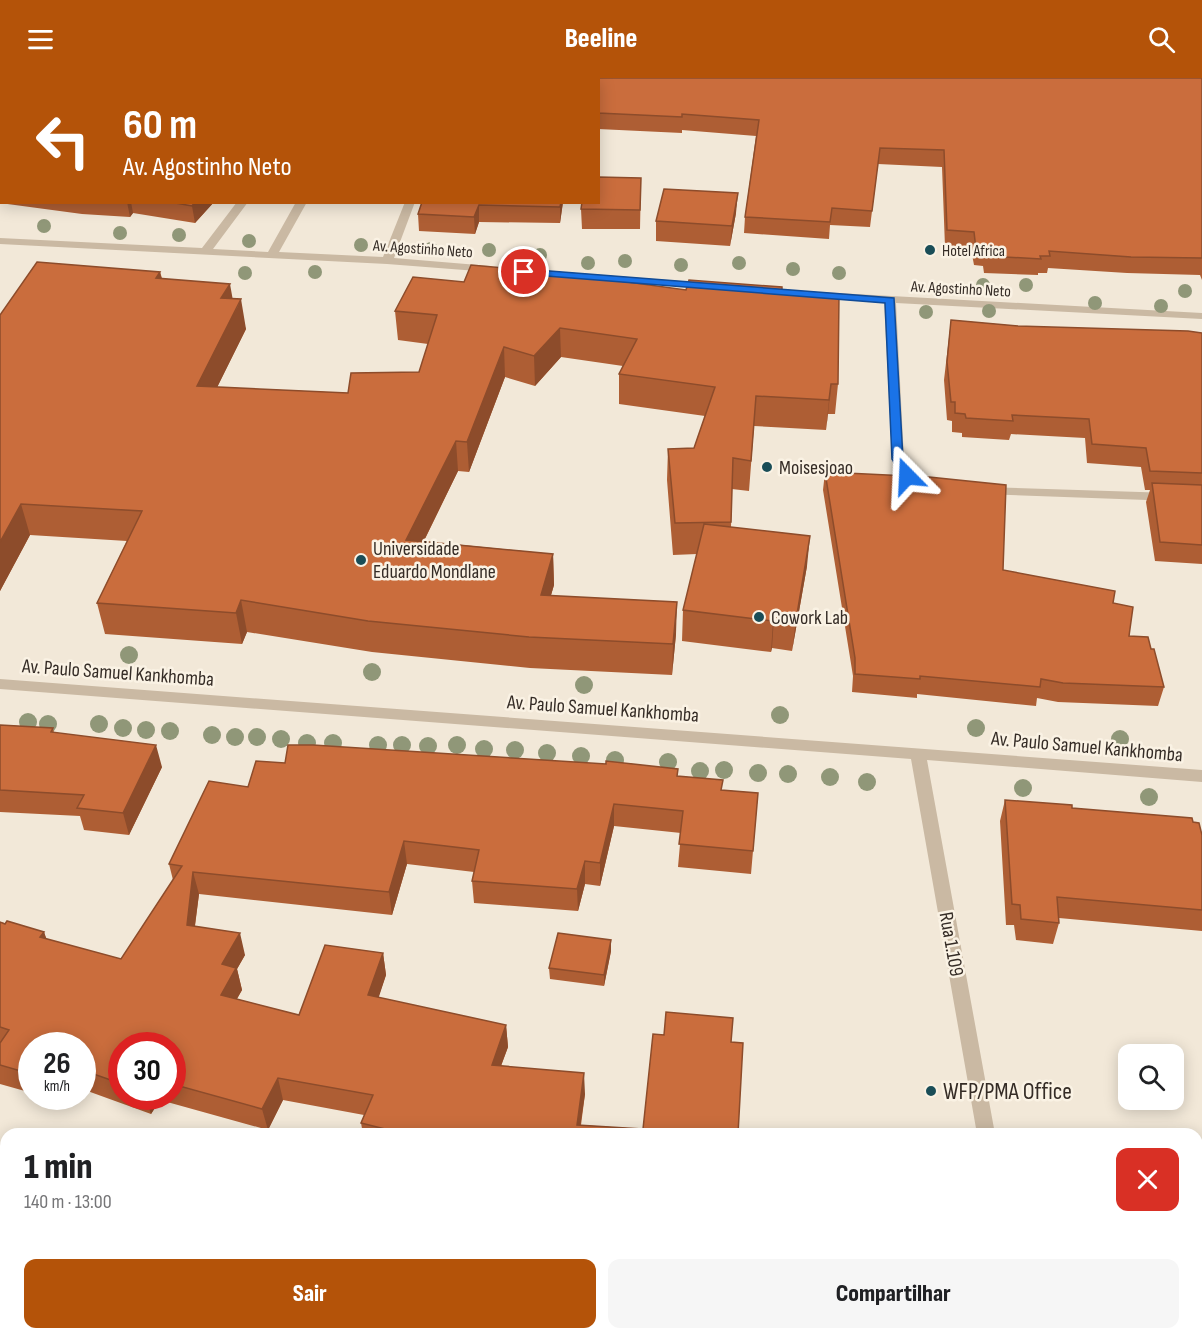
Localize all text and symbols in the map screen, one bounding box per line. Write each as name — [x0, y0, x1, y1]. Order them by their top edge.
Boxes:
icon: menu — [24, 23, 57, 56]
text: Beeline — [565, 23, 637, 55]
icon: search — [1145, 23, 1178, 56]
text: 60 m — [123, 100, 197, 151]
icon: left — [24, 102, 102, 180]
text: Av. Agostinho Neto — [123, 151, 292, 183]
street label: Av. Agostinho Neto — [371, 236, 473, 262]
place label: Hotel Africa — [942, 242, 1005, 261]
marker: Hotel Africa — [923, 243, 937, 257]
pin — [498, 246, 549, 297]
icon: arrive — [507, 255, 540, 288]
street label: Av. Agostinho Neto — [910, 277, 1011, 302]
position arrow — [875, 444, 939, 508]
place label: Moisesjoao — [779, 456, 853, 480]
marker: Moisesjoao — [760, 460, 774, 474]
place label: Universidade Eduardo Mondlane — [373, 537, 496, 584]
marker: Universidade Eduardo Mondlane — [354, 553, 368, 567]
place label: Cowork Lab — [771, 606, 848, 630]
marker: Cowork Lab — [752, 610, 766, 624]
street label: Av. Paulo Samuel Kankhomba — [20, 654, 215, 692]
street label: Av. Paulo Samuel Kankhomba — [505, 690, 700, 728]
street label: Av. Paulo Samuel Kankhomba — [989, 727, 1184, 767]
street label: Rua 1.109 — [934, 910, 968, 978]
speed limit sign: 30 — [108, 1032, 186, 1110]
map controls — [1118, 1044, 1184, 1110]
button: search — [1118, 1044, 1184, 1110]
text: 26 — [43, 1046, 71, 1082]
text: km/h — [44, 1077, 70, 1096]
place label: WFP/PMA Office — [943, 1077, 1072, 1106]
marker: WFP/PMA Office — [924, 1084, 938, 1098]
text: 1 min — [24, 1146, 92, 1189]
button: close — [1116, 1148, 1179, 1211]
text: 140 m · 13:00 — [24, 1190, 112, 1214]
button: Sair — [24, 1259, 596, 1328]
button: Compartilhar — [608, 1259, 1179, 1328]

